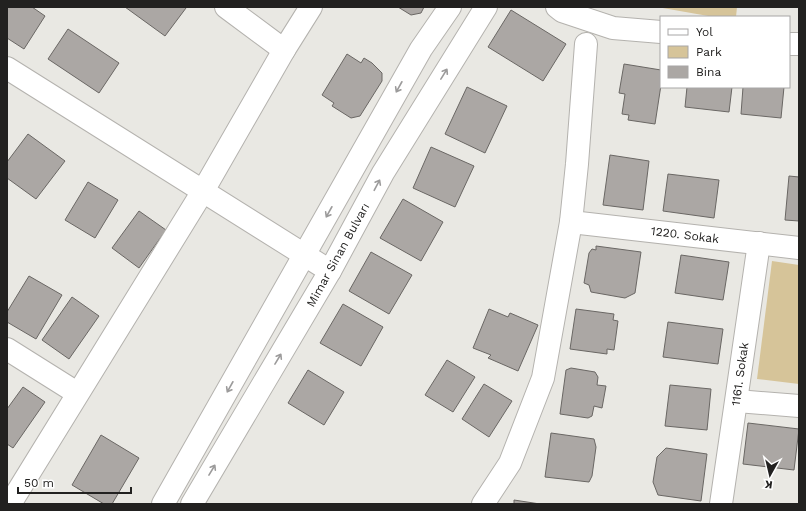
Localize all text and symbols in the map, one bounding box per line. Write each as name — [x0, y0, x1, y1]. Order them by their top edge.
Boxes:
legend — [660, 16, 790, 88]
text: Yol — [696, 25, 713, 39]
text: Park — [696, 45, 722, 59]
text: Bina — [696, 65, 721, 79]
one-way arrow — [441, 68, 449, 80]
one-way arrow — [395, 81, 403, 93]
one-way arrow — [373, 179, 381, 191]
street label: Mimar Sinan Bulvarı — [304, 201, 372, 309]
one-way arrow — [324, 206, 332, 218]
street label: 1220. Sokak — [650, 224, 720, 246]
street label: 1161. Sokak — [729, 341, 751, 407]
one-way arrow — [274, 354, 282, 365]
one-way arrow — [226, 381, 234, 393]
north arrow — [750, 455, 790, 495]
one-way arrow — [208, 464, 216, 476]
scale bar — [18, 469, 131, 495]
text: 50 m — [24, 476, 54, 490]
text: K — [764, 477, 773, 491]

